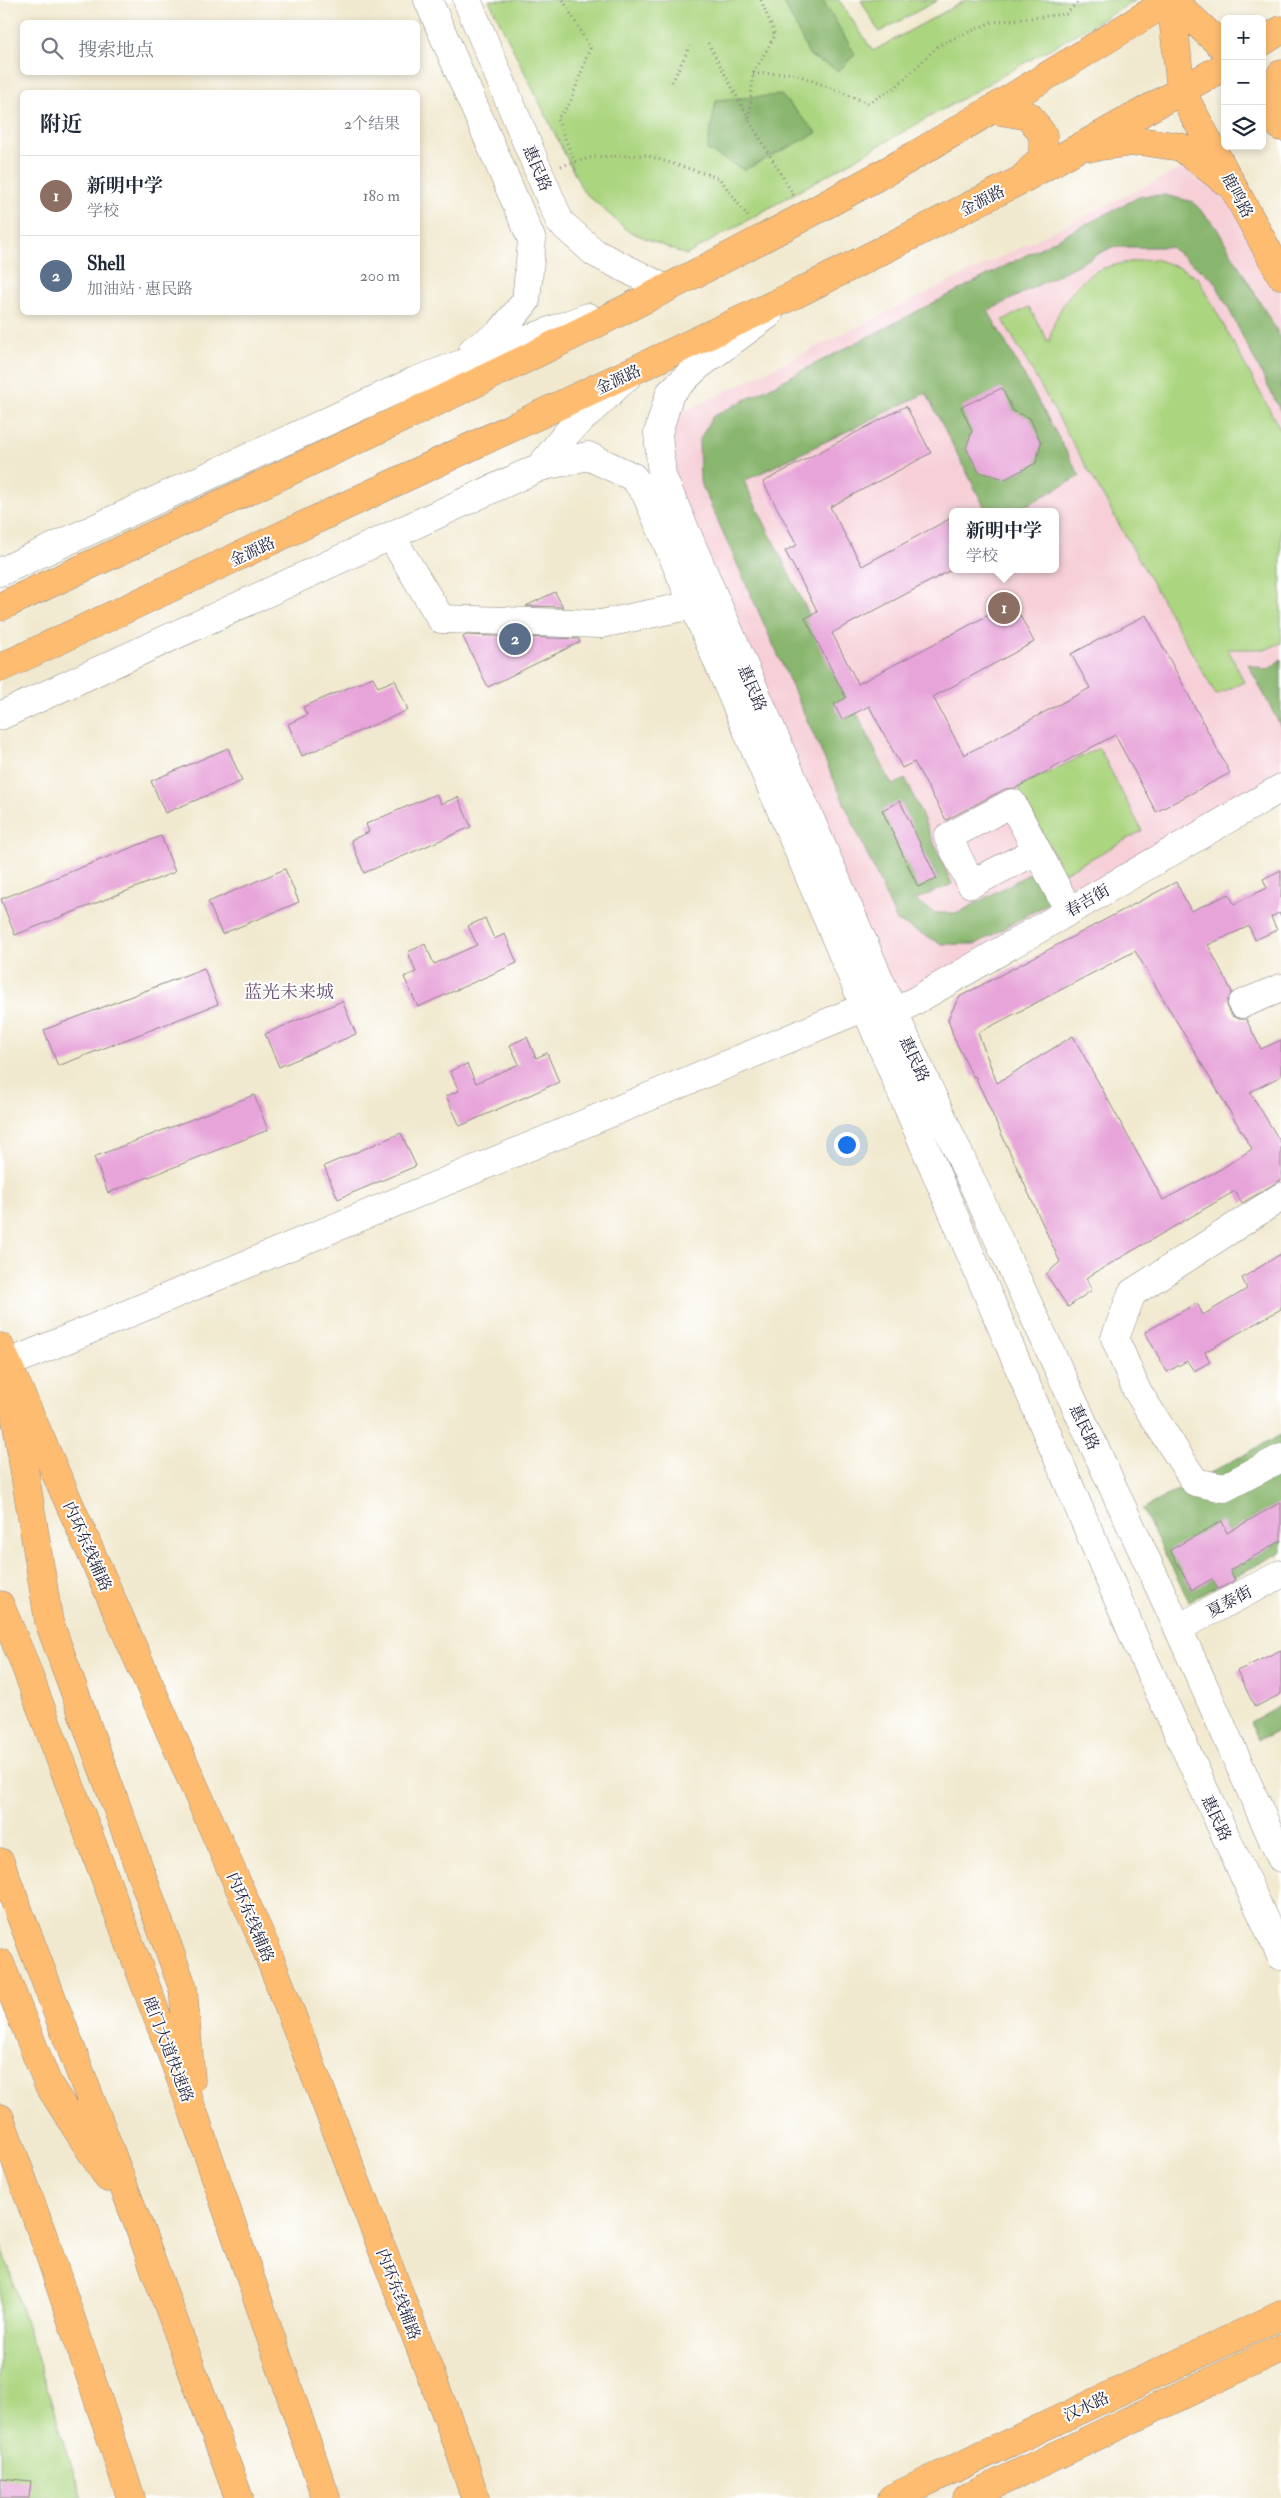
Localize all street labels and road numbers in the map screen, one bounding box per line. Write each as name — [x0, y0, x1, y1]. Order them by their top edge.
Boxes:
street label: 惠民路 — [518, 142, 556, 194]
street label: 鹿鸣路 — [1217, 170, 1257, 221]
street label: 金源路 — [957, 181, 1008, 221]
street label: 金源路 — [592, 361, 644, 399]
street label: 金源路 — [226, 533, 278, 571]
street label: 惠民路 — [733, 662, 771, 714]
street label: 春吉街 — [1062, 880, 1113, 922]
street label: 惠民路 — [895, 1033, 933, 1085]
street label: 惠民路 — [1065, 1401, 1103, 1453]
street label: 内环东线辅路 — [58, 1498, 116, 1594]
street label: 夏泰街 — [1204, 1582, 1255, 1622]
street label: 惠民路 — [1197, 1792, 1235, 1844]
street label: 内环东线辅路 — [222, 1869, 278, 1965]
street label: 鹿门大道快速路 — [139, 1993, 197, 2105]
street label: 内环东线辅路 — [372, 2246, 425, 2343]
street label: 汉水路 — [1060, 2388, 1112, 2426]

